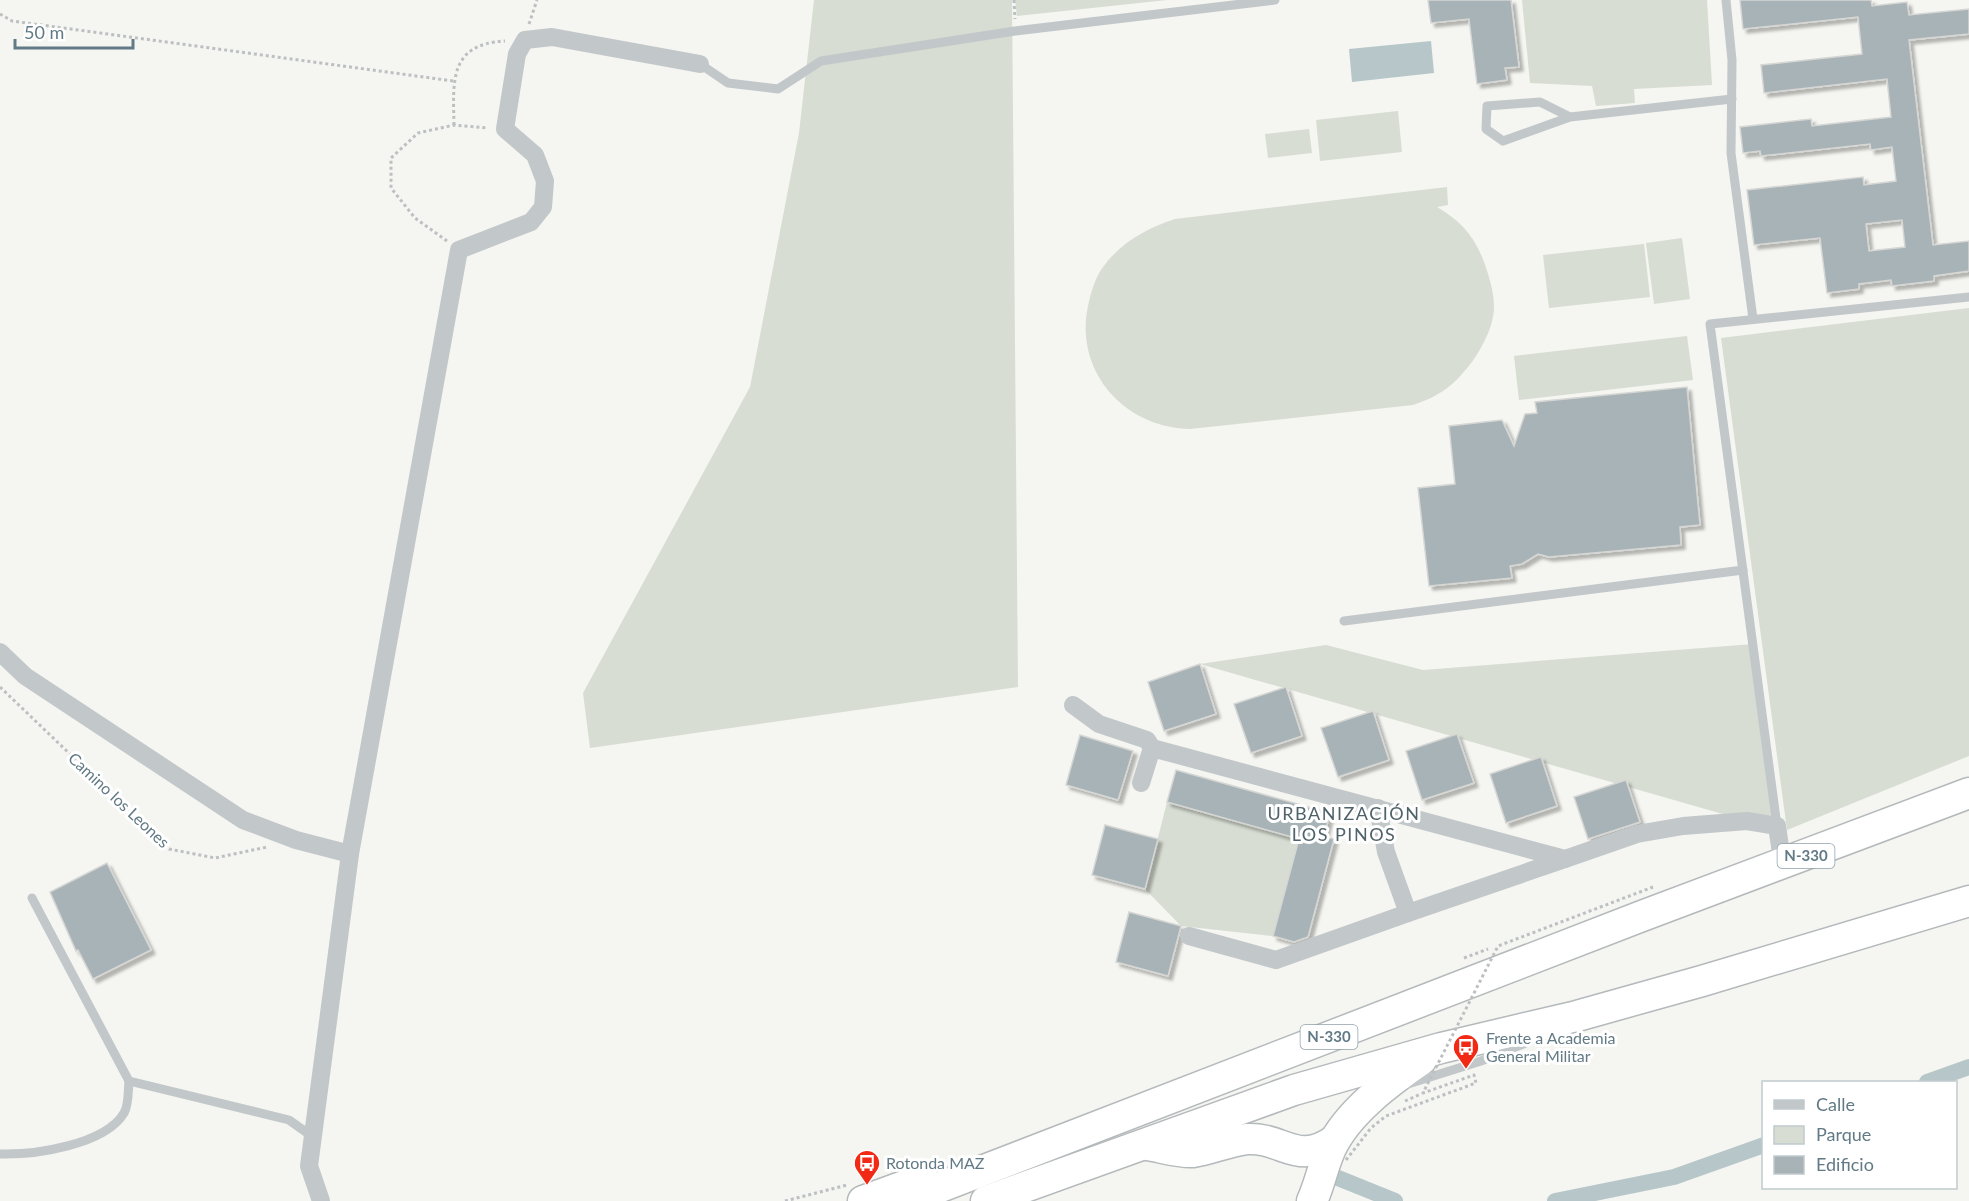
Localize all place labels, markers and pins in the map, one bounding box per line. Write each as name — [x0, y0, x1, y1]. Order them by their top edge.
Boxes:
place label: Frente a Academia General Militar — [1486, 1028, 1615, 1065]
bus stop icon: Frente a Academia General Militar — [1451, 1032, 1481, 1070]
bus stop icon: Rotonda MAZ — [852, 1148, 882, 1186]
place label: Rotonda MAZ — [886, 1153, 985, 1172]

